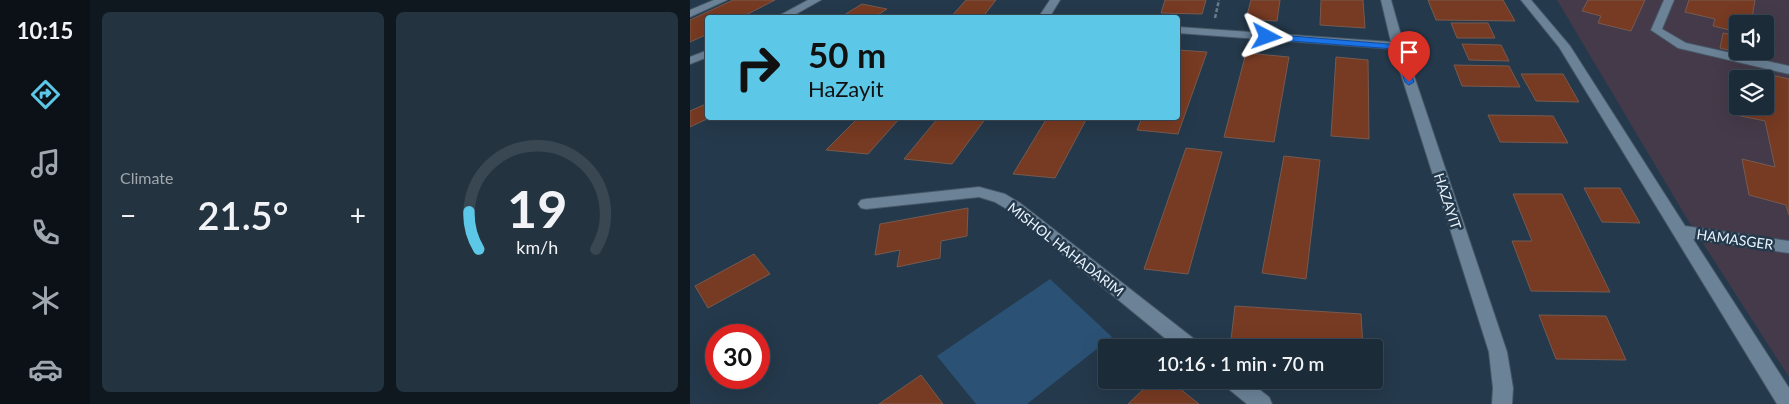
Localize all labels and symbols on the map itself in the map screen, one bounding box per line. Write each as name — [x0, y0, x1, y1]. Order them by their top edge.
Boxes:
position arrow — [1240, 10, 1292, 62]
pin — [1388, 31, 1430, 82]
street label: HAZAYIT — [1431, 171, 1465, 232]
street label: MISHOL HAHADARIM — [1005, 198, 1127, 300]
street label: HAMASGER — [1696, 225, 1775, 253]
speed limit sign: 30 — [705, 324, 770, 389]

